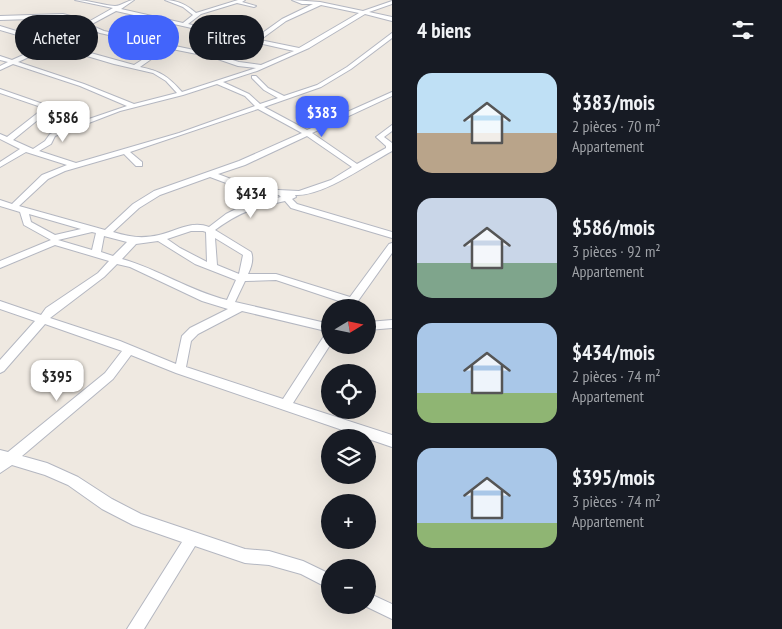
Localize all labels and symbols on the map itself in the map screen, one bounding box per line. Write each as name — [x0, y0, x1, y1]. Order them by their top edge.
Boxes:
pin: $383 — [292, 96, 352, 138]
pin: $586 — [33, 100, 93, 143]
pin: $434 — [221, 176, 281, 219]
north arrow — [321, 299, 376, 354]
pin: $395 — [27, 360, 87, 402]

